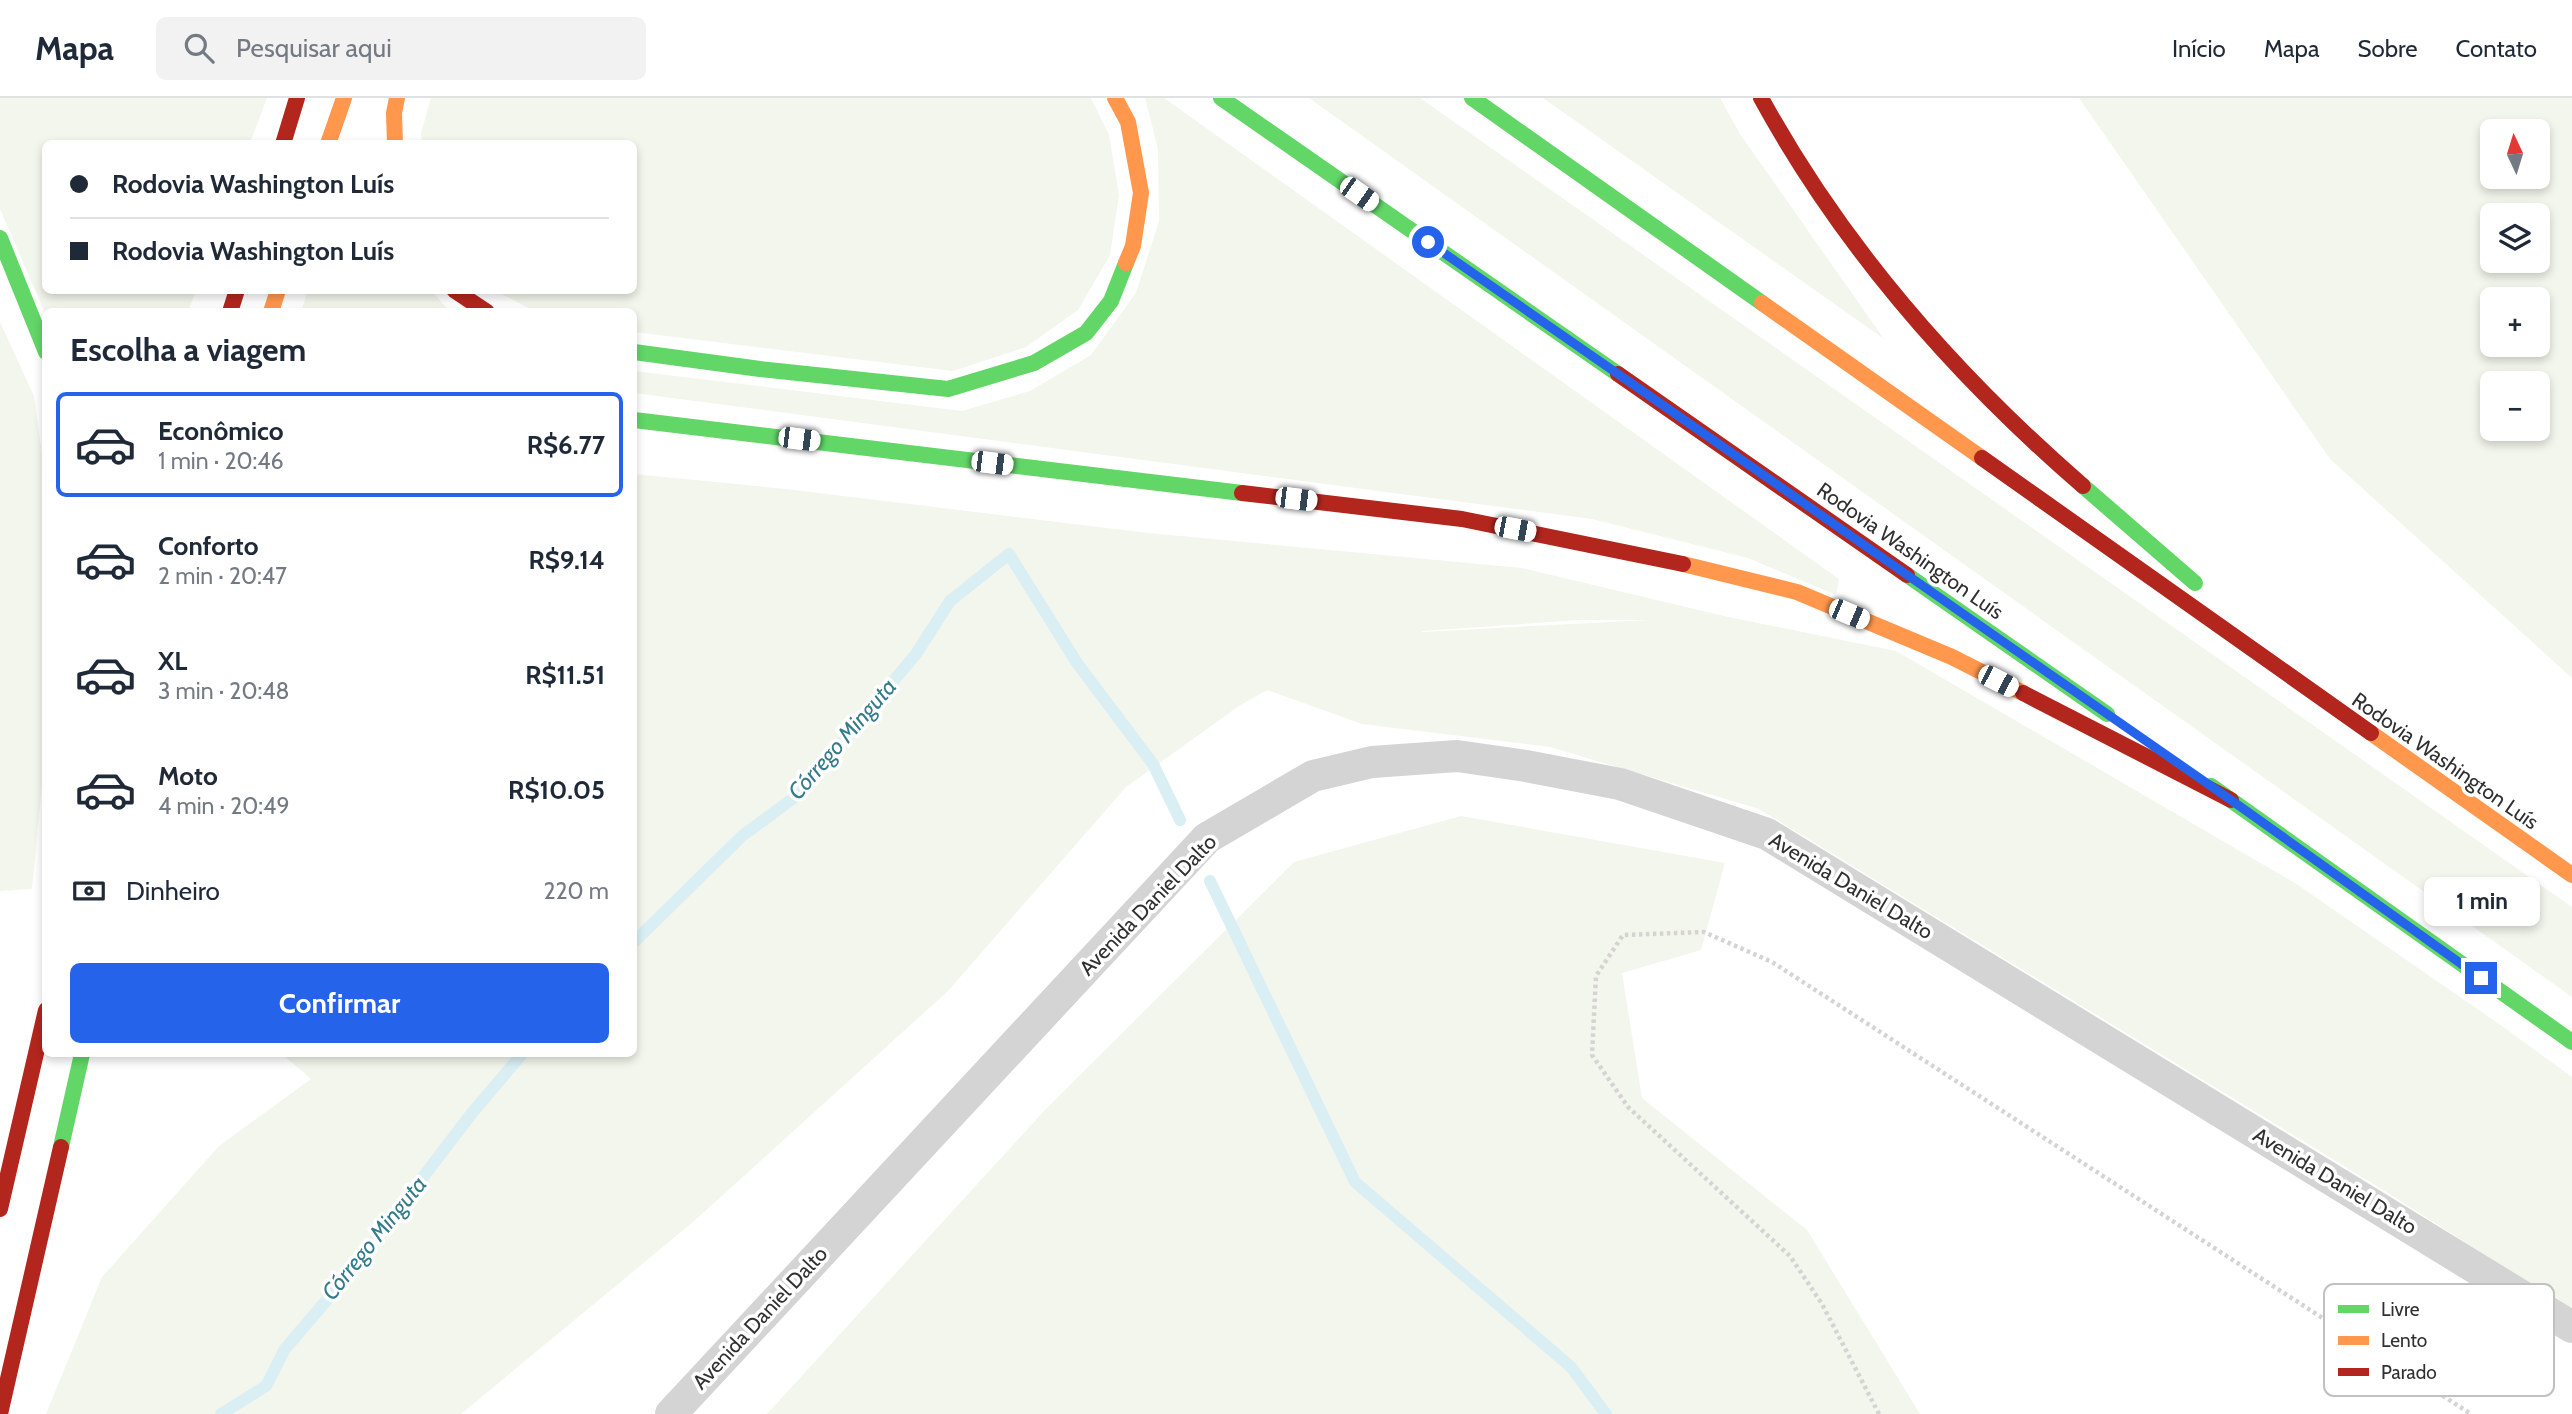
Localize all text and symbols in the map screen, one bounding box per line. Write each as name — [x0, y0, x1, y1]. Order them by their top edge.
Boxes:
search box — [156, 17, 646, 80]
text: Mapa — [35, 28, 114, 68]
icon: search — [180, 29, 218, 67]
text: Pesquisar aqui — [236, 32, 392, 64]
text: Início — [2172, 34, 2226, 63]
text: Mapa — [2264, 34, 2319, 63]
text: Sobre — [2357, 34, 2418, 63]
text: Contato — [2456, 34, 2537, 63]
north arrow — [2480, 119, 2550, 189]
map controls — [2480, 119, 2550, 441]
text: Rodovia Washington Luís — [112, 168, 394, 200]
car — [1336, 173, 1383, 215]
button: layers — [2480, 203, 2550, 273]
route start — [1412, 226, 1444, 258]
text: Rodovia Washington Luís — [112, 235, 394, 267]
button: + — [2480, 287, 2550, 357]
text: Escolha a viagem — [70, 330, 306, 369]
button: − — [2480, 371, 2550, 441]
icon: car — [74, 413, 137, 476]
text: Econômico — [158, 415, 284, 447]
car — [777, 426, 822, 452]
text: R$6.77 — [527, 429, 605, 461]
text: 1 min · 20:46 — [158, 447, 284, 475]
car — [970, 450, 1015, 476]
street label: Rodovia Washington Luís — [1812, 477, 2009, 625]
car — [1274, 486, 1319, 512]
car — [1493, 515, 1538, 543]
icon: car — [74, 528, 137, 591]
text: Conforto — [158, 530, 259, 562]
text: R$9.14 — [528, 544, 605, 576]
text: 2 min · 20:47 — [158, 562, 287, 590]
car — [1826, 596, 1873, 632]
icon: car — [74, 643, 137, 706]
text: XL — [158, 645, 187, 677]
text: R$11.51 — [525, 659, 605, 691]
car — [1975, 662, 2022, 700]
water label: Córrego Minguta — [782, 673, 902, 805]
text: 3 min · 20:48 — [158, 677, 289, 705]
street label: Rodovia Washington Luís — [2347, 687, 2544, 835]
icon: car — [74, 758, 137, 821]
text: Moto — [158, 760, 218, 792]
text: R$10.05 — [508, 774, 605, 806]
text: 4 min · 20:49 — [158, 792, 289, 820]
street label: Avenida Daniel Dalto — [1765, 827, 1937, 944]
street label: Avenida Daniel Dalto — [1074, 829, 1221, 980]
icon: cash — [70, 872, 108, 910]
text: Dinheiro — [126, 875, 220, 907]
callout: 1 min — [2423, 876, 2539, 926]
text: 220 m — [543, 877, 609, 905]
text: 1 min — [2456, 887, 2508, 915]
route end — [2465, 962, 2497, 994]
button: Confirmar — [70, 963, 609, 1043]
street label: Avenida Daniel Dalto — [2249, 1122, 2421, 1239]
water label: Córrego Minguta — [316, 1170, 432, 1306]
street label: Avenida Daniel Dalto — [687, 1241, 832, 1394]
legend — [2324, 1284, 2554, 1396]
text: Livre — [2381, 1298, 2420, 1321]
text: Lento — [2381, 1329, 2427, 1352]
text: Parado — [2381, 1361, 2437, 1384]

